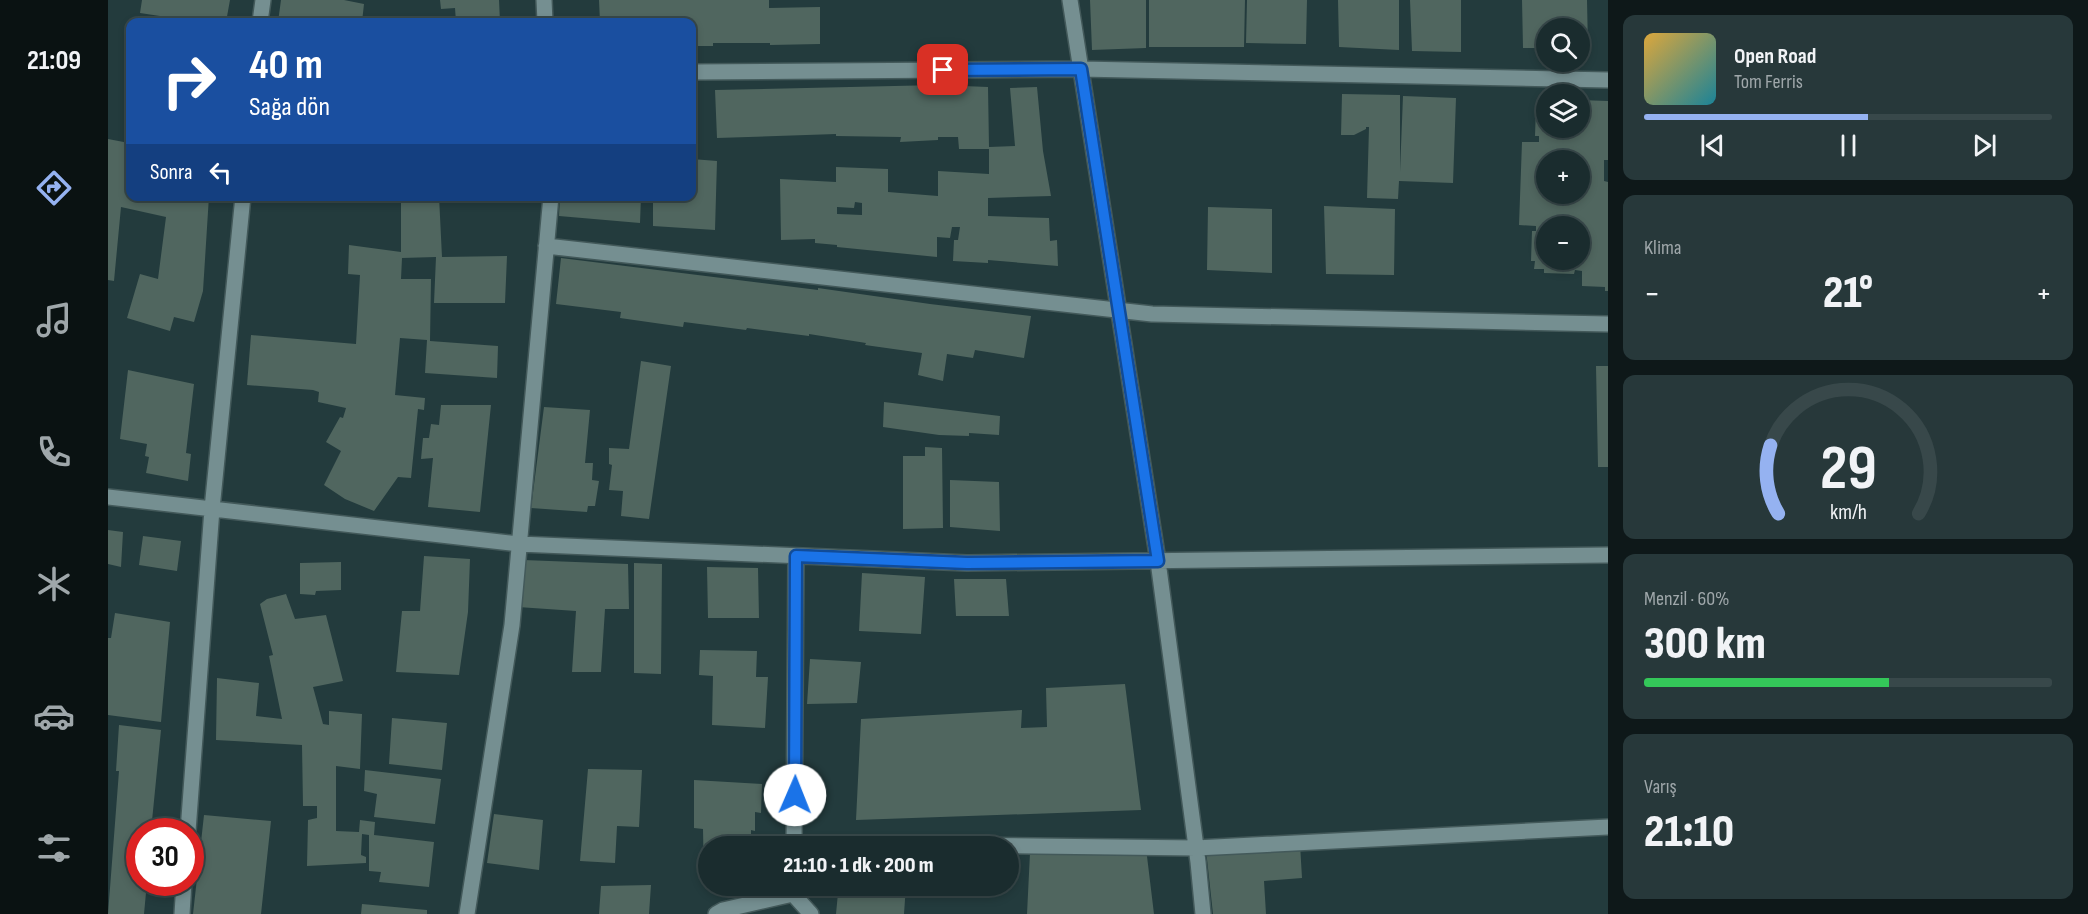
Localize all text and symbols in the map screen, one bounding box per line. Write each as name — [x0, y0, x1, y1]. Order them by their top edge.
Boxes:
map controls — [1536, 18, 1590, 270]
button: search — [1536, 18, 1590, 72]
text: 40 m — [249, 40, 323, 91]
icon: right — [150, 42, 228, 120]
text: Open Road — [1734, 43, 1816, 70]
pin — [917, 44, 968, 95]
text: 21:09 — [27, 45, 81, 77]
icon: arrive — [926, 53, 959, 86]
text: Tom Ferris — [1734, 70, 1803, 94]
button: layers — [1536, 84, 1590, 138]
text: Sağa dön — [249, 91, 330, 123]
icon: previous — [1696, 129, 1729, 162]
icon: pause — [1832, 129, 1865, 162]
icon: next — [1968, 129, 2001, 162]
button: + — [1536, 150, 1590, 204]
icon: left — [204, 156, 237, 189]
text: Sonra — [150, 159, 192, 186]
icon: directions — [33, 167, 75, 209]
button: − — [1536, 216, 1590, 270]
text: Klima — [1644, 236, 1682, 260]
text: 21° — [1823, 266, 1873, 321]
text: − — [1644, 274, 1660, 314]
text: + — [2036, 274, 2052, 314]
icon: music — [33, 299, 75, 341]
icon: phone — [33, 431, 75, 473]
text: 29 — [1820, 432, 1876, 507]
text: km/h — [1829, 500, 1867, 525]
icon: climate — [33, 563, 75, 605]
text: Menzil · 60% — [1644, 587, 1730, 611]
text: 300 km — [1644, 617, 1766, 672]
icon: car — [33, 695, 75, 737]
position arrow — [763, 763, 827, 827]
text: Varış — [1644, 775, 1677, 799]
text: 21:10 — [1644, 805, 1734, 860]
speed limit sign: 30 — [126, 818, 204, 896]
icon: filters — [33, 827, 75, 869]
text: 21:10 · 1 dk · 200 m — [783, 852, 934, 879]

